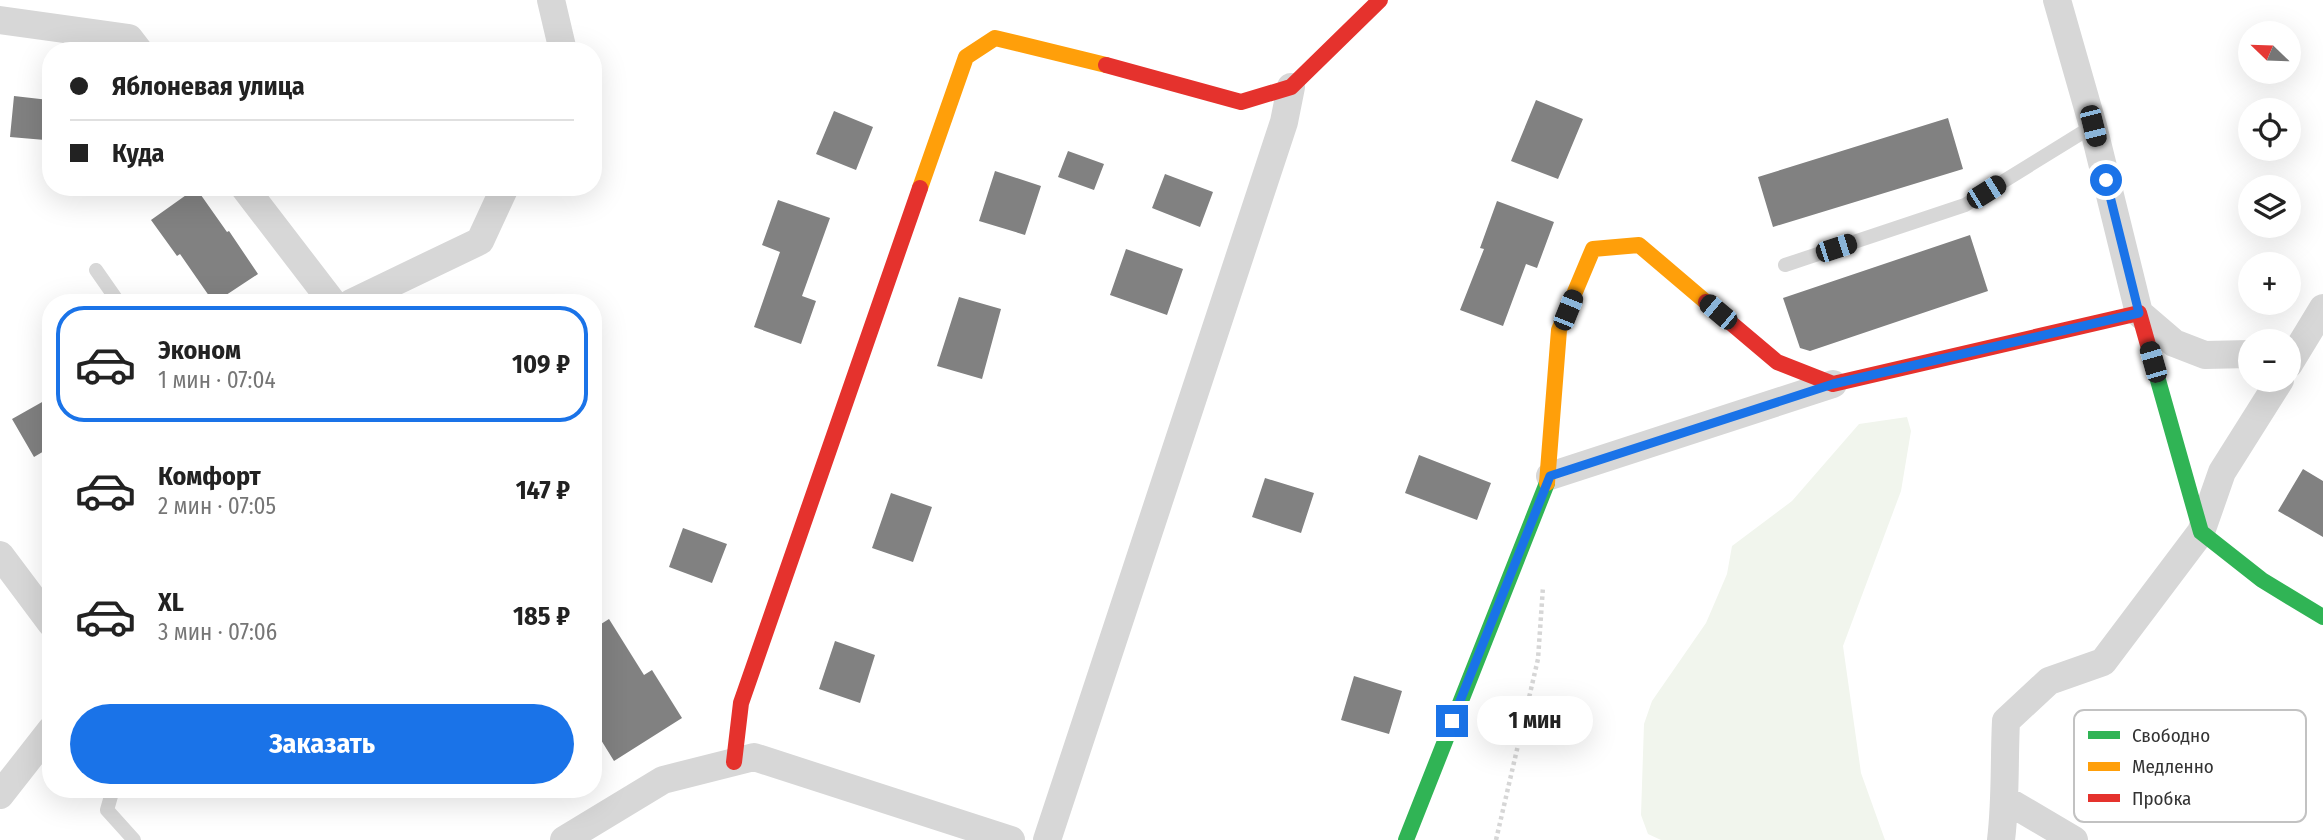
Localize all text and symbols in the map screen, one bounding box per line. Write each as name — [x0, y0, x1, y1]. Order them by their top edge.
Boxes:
north arrow — [2238, 21, 2301, 84]
map controls — [2238, 21, 2301, 392]
text: Яблоневая улица — [112, 71, 305, 102]
button: locate — [2238, 98, 2301, 161]
car — [2078, 103, 2109, 149]
text: Куда — [112, 138, 165, 169]
route start — [2090, 164, 2122, 196]
car — [1963, 172, 2010, 212]
button: layers — [2238, 175, 2301, 238]
car — [1813, 232, 1860, 264]
button: + — [2238, 252, 2301, 315]
car — [1551, 287, 1586, 333]
car — [1696, 290, 1741, 334]
button: − — [2238, 329, 2301, 392]
icon: car — [74, 333, 137, 396]
text: Эконом — [158, 335, 241, 366]
car — [2138, 339, 2169, 385]
text: 109 ₽ — [512, 349, 570, 380]
text: 1 мин · 07:04 — [158, 366, 276, 394]
icon: car — [74, 459, 137, 522]
text: Комфорт — [158, 461, 261, 492]
text: 147 ₽ — [516, 475, 570, 506]
text: 2 мин · 07:05 — [158, 492, 276, 520]
icon: car — [74, 585, 137, 648]
text: XL — [158, 587, 184, 618]
text: 185 ₽ — [513, 601, 570, 632]
text: 3 мин · 07:06 — [158, 618, 277, 646]
callout: 1 мин — [1476, 696, 1592, 746]
button: Заказать — [70, 704, 574, 784]
route end — [1436, 705, 1468, 737]
text: 1 мин — [1508, 706, 1562, 734]
legend — [2074, 710, 2306, 822]
text: Свободно — [2132, 724, 2210, 747]
text: Медленно — [2132, 755, 2214, 778]
text: Пробка — [2132, 787, 2191, 810]

